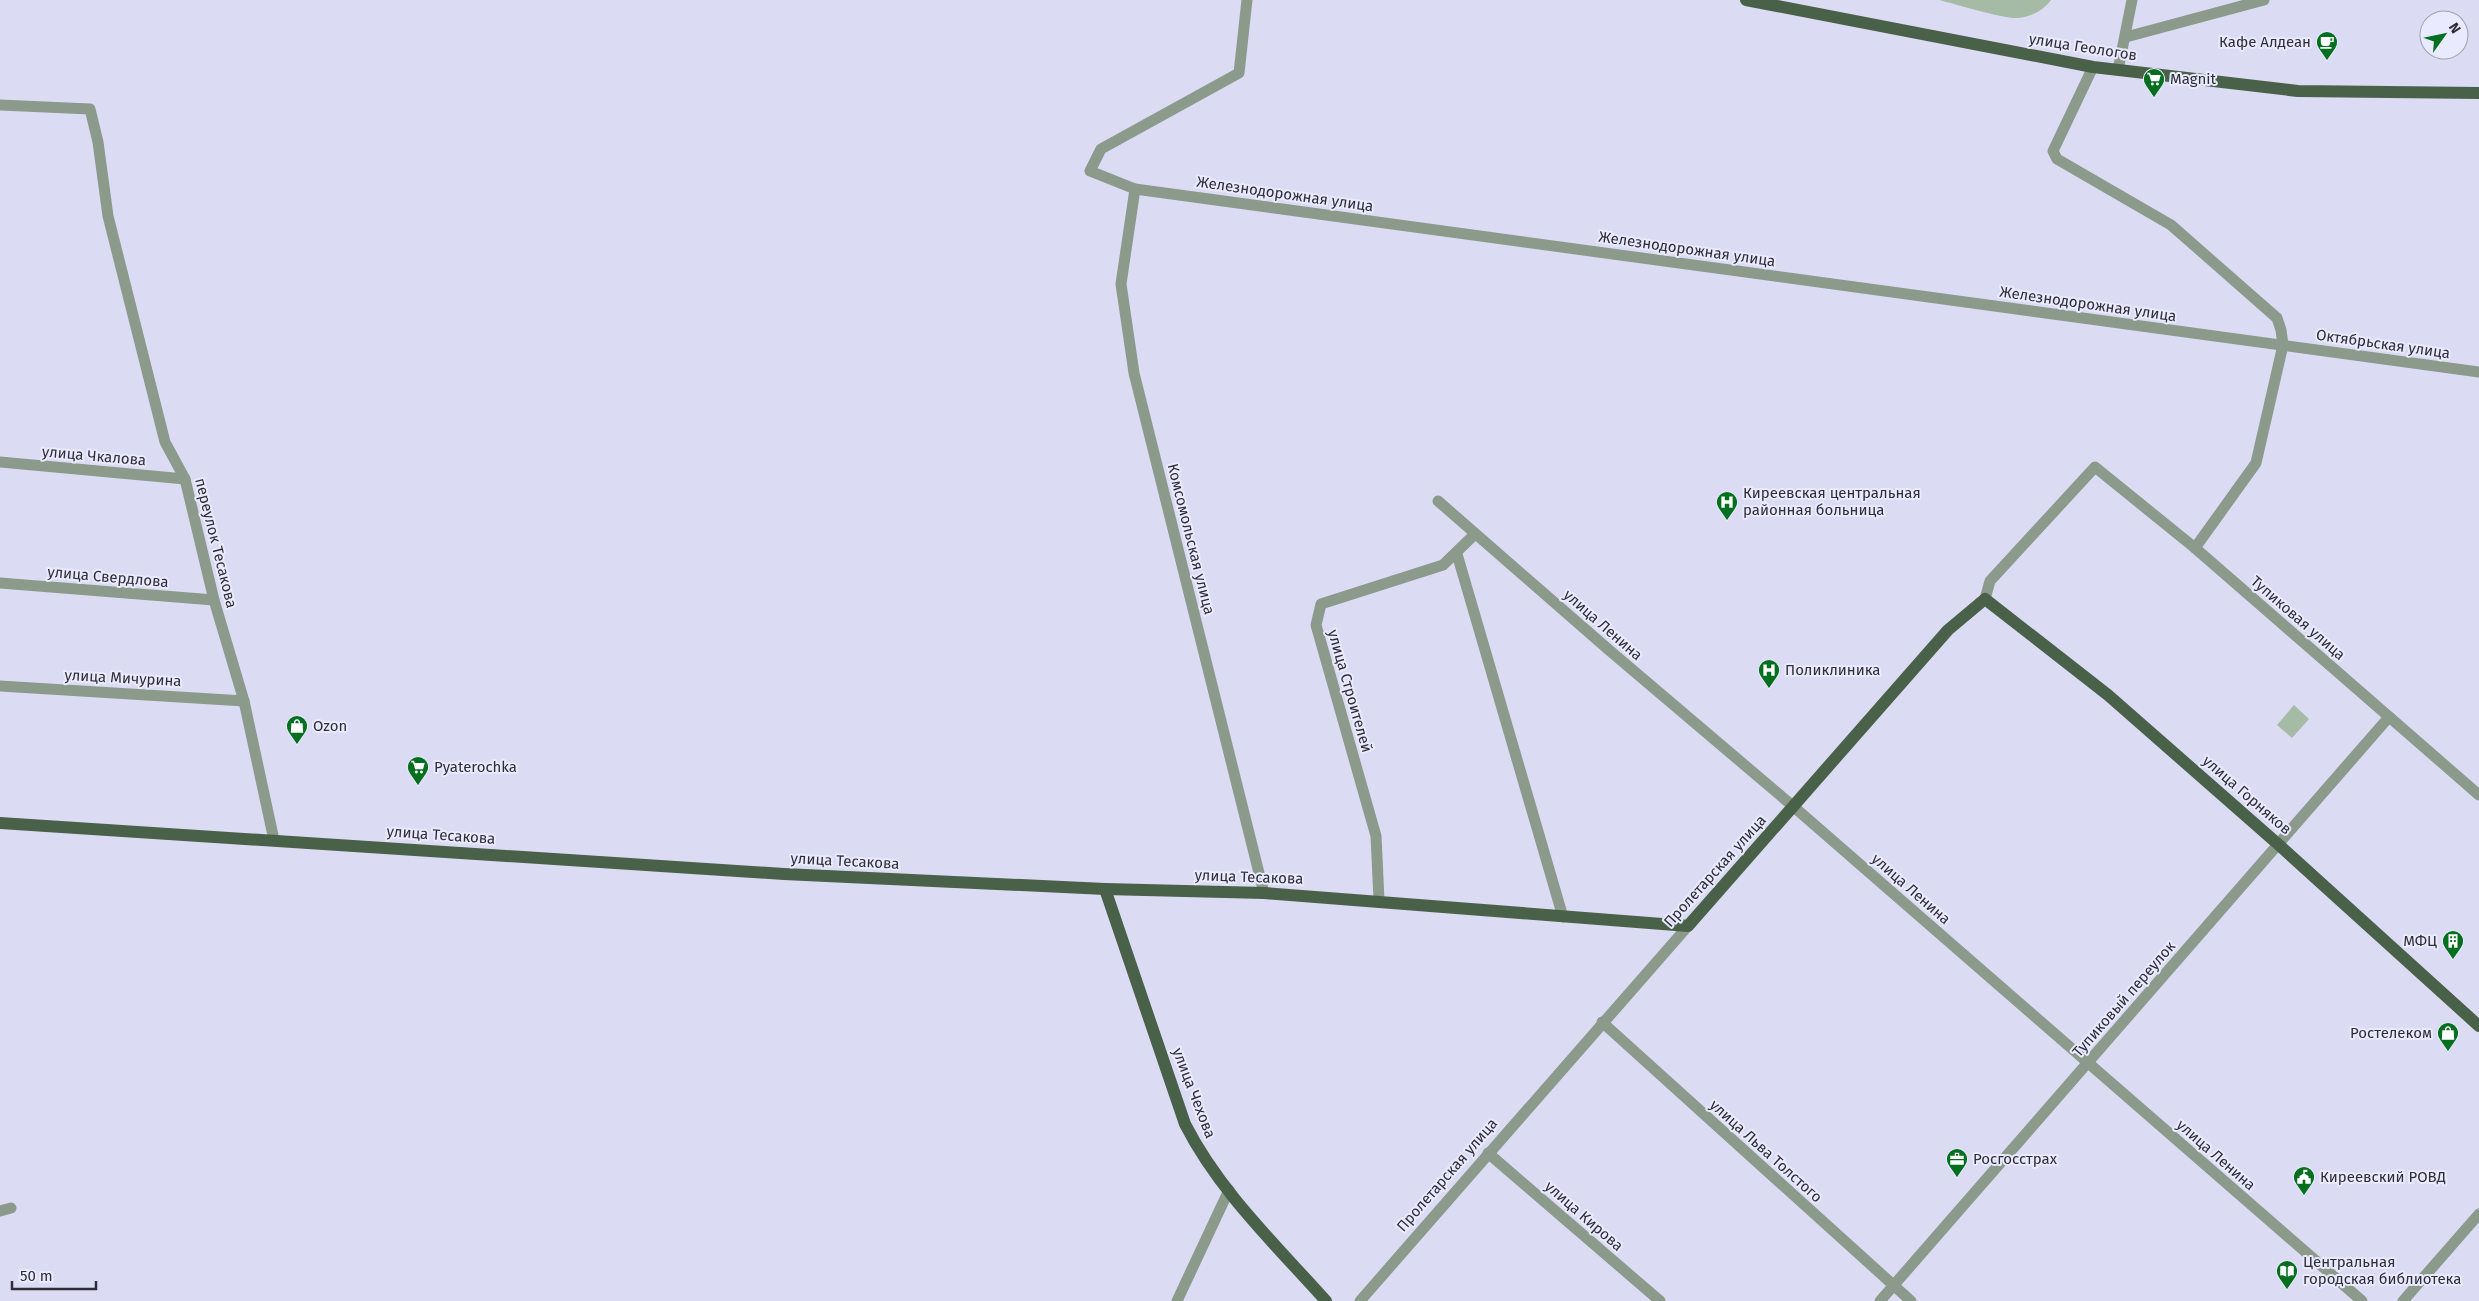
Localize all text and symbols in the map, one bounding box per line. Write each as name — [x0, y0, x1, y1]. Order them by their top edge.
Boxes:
north arrow — [2419, 10, 2469, 60]
text: N — [2445, 20, 2464, 37]
street label: улица Геологов — [2028, 30, 2138, 64]
cafe icon: Кафе Алдеан — [2315, 30, 2339, 61]
place label: Кафе Алдеан — [2219, 33, 2311, 51]
supermarket icon: Magnit — [2142, 67, 2166, 98]
place label: Magnit — [2170, 70, 2217, 88]
street label: Железнодорожная улица — [1196, 173, 1374, 215]
street label: Железнодорожная улица — [1598, 228, 1776, 270]
street label: Железнодорожная улица — [1999, 283, 2177, 325]
street label: Октябрьская улица — [2315, 326, 2451, 362]
street label: улица Чкалова — [41, 442, 147, 470]
street label: Комсомольская улица — [1164, 462, 1218, 616]
street label: переулок Тесакова — [191, 476, 241, 610]
place label: Киреевская центральная районная больница — [1743, 484, 1921, 519]
hospital icon: Киреевская центральная районная больница — [1715, 490, 1739, 521]
street label: улица Свердлова — [47, 563, 169, 591]
street label: Тупиковая улица — [2247, 572, 2349, 664]
street label: улица Ленина — [1560, 586, 1646, 664]
street label: улица Строителей — [1324, 627, 1376, 755]
hospital icon: Поликлиника — [1757, 658, 1781, 689]
place label: Поликлиника — [1785, 661, 1880, 679]
street label: улица Мичурина — [64, 666, 182, 690]
shop icon: Ozon — [285, 714, 309, 745]
place label: Ozon — [313, 717, 347, 735]
street label: улица Горняков — [2199, 752, 2295, 838]
supermarket icon: Pyaterochka — [406, 755, 430, 786]
place label: Pyaterochka — [434, 758, 517, 776]
street label: Пролетарская улица — [1660, 811, 1770, 931]
street label: улица Тесакова — [386, 822, 496, 848]
street label: улица Тесакова — [790, 849, 900, 873]
street label: улица Ленина — [1868, 850, 1954, 928]
street label: улица Тесакова — [1194, 866, 1304, 888]
building icon: МФЦ — [2441, 929, 2465, 960]
place label: МФЦ — [2403, 932, 2437, 950]
street label: Тупиковый переулок — [2069, 937, 2179, 1061]
shop icon: Ростелеком — [2436, 1021, 2460, 1052]
place label: Ростелеком — [2350, 1024, 2432, 1042]
street label: улица Чехова — [1169, 1045, 1219, 1141]
street label: улица Льва Толстого — [1706, 1096, 1826, 1206]
street label: Пролетарская улица — [1393, 1115, 1501, 1235]
street label: улица Ленина — [2173, 1116, 2259, 1194]
office icon: Росгосстрах — [1945, 1147, 1969, 1178]
place label: Росгосстрах — [1973, 1150, 2058, 1168]
public building icon: Киреевский РОВД — [2292, 1165, 2316, 1196]
place label: Киреевский РОВД — [2320, 1168, 2446, 1186]
street label: улица Кирова — [1541, 1177, 1627, 1255]
place label: Центральная городская библиотека — [2303, 1253, 2461, 1288]
scale bar — [12, 1258, 96, 1290]
library icon: Центральная городская библиотека — [2275, 1259, 2299, 1290]
text: 50 m — [20, 1267, 53, 1285]

